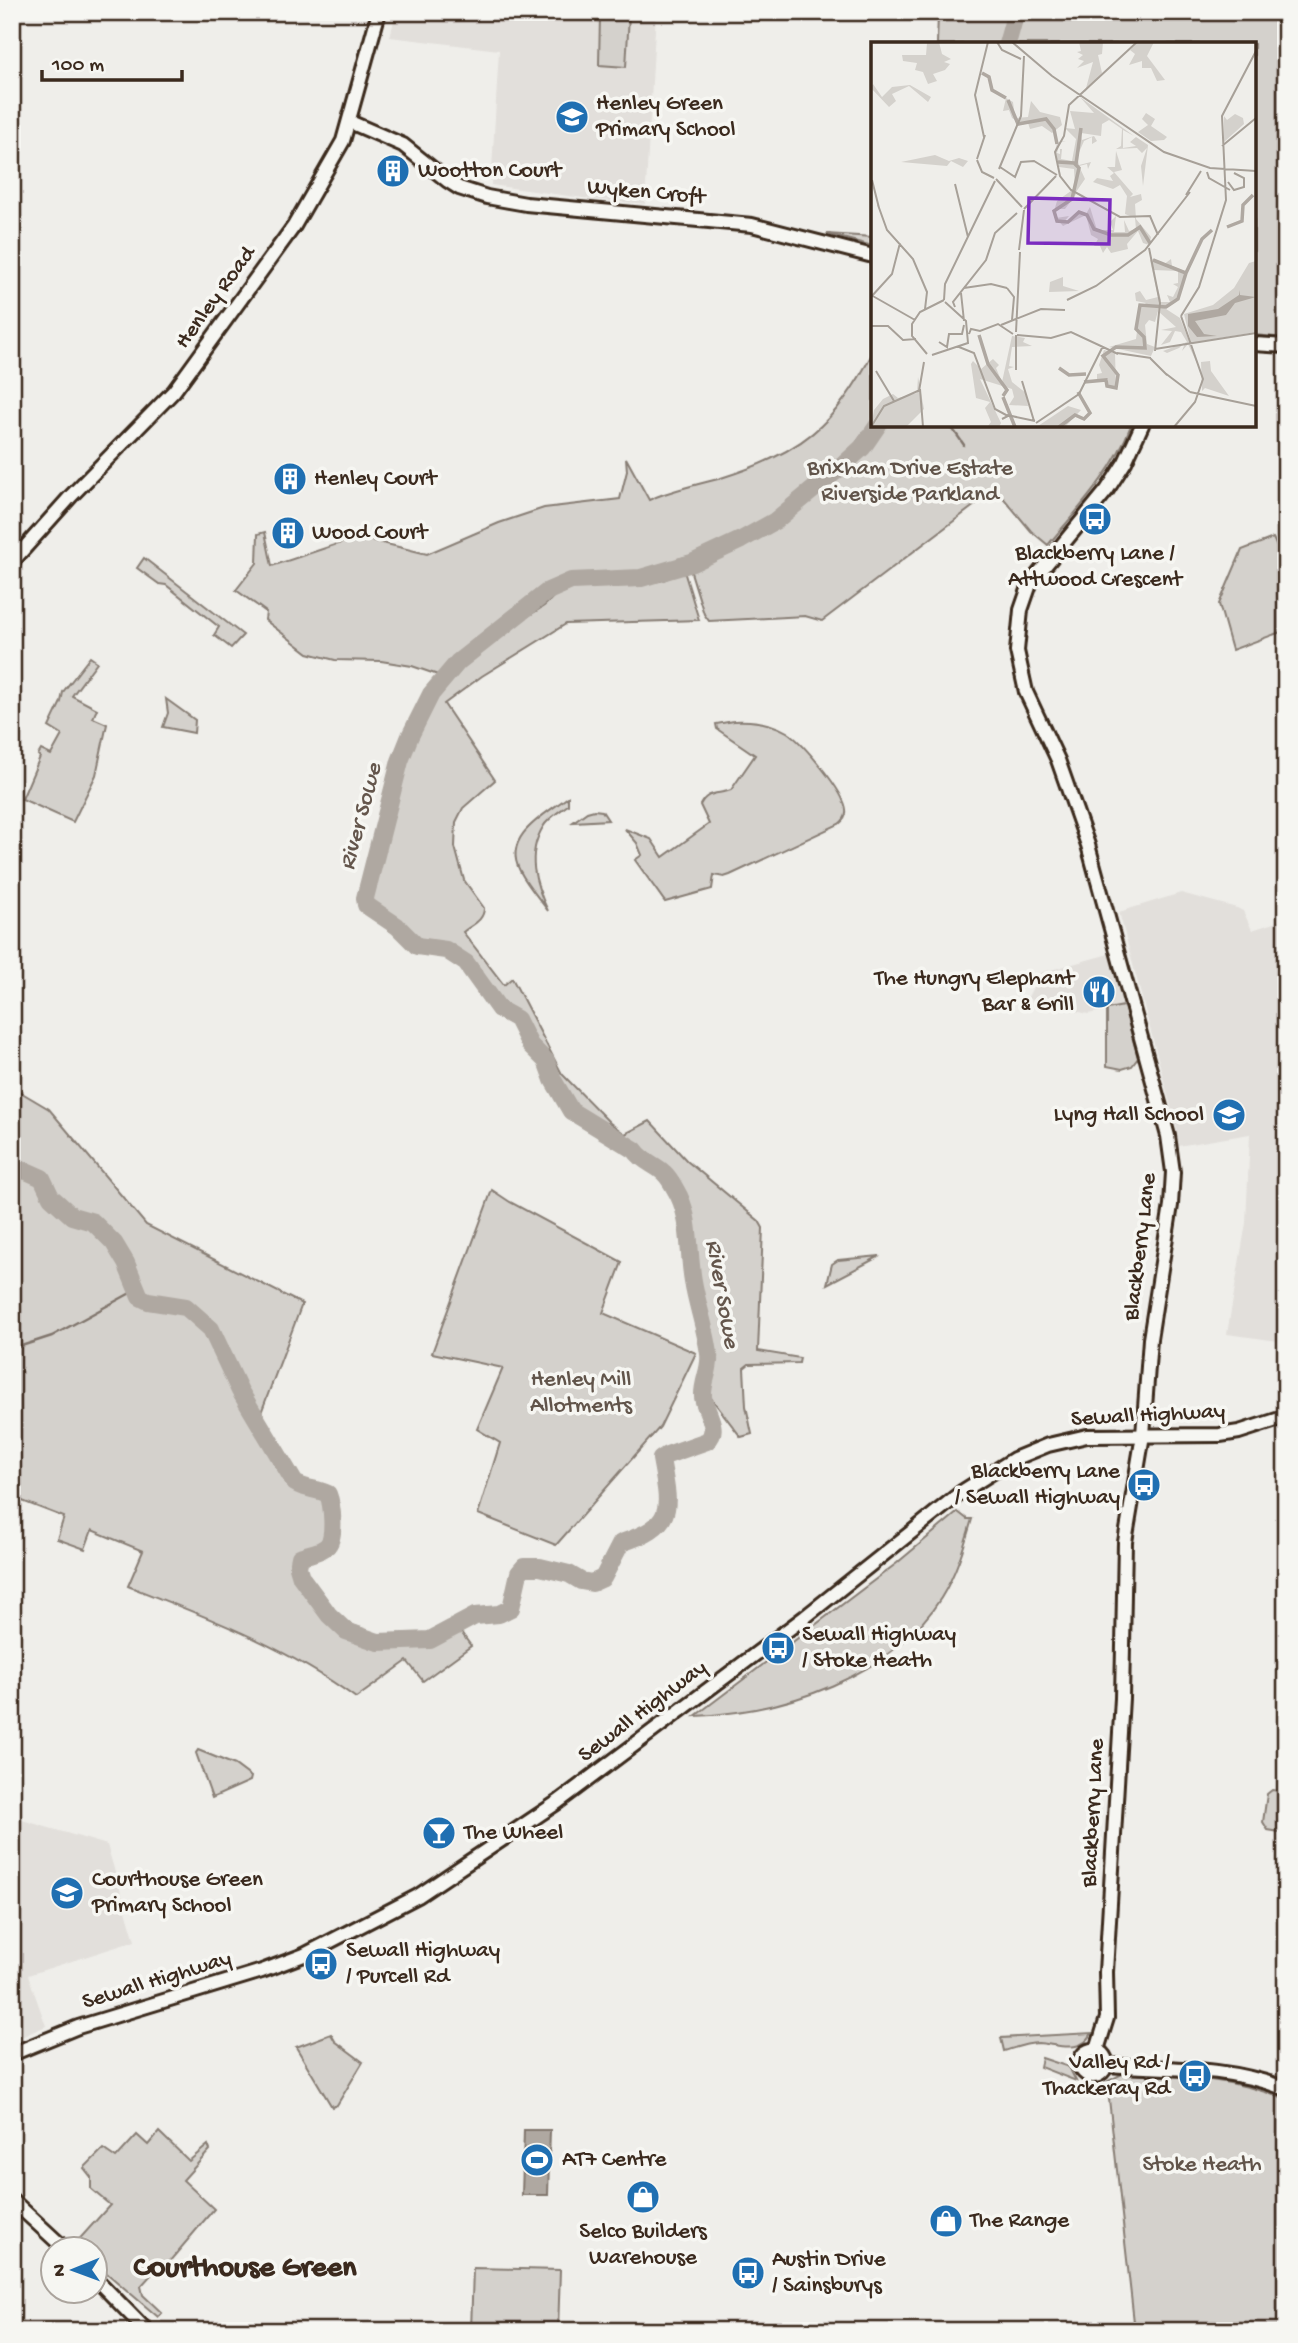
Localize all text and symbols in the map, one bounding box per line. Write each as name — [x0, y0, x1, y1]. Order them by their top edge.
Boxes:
scale bar — [42, 38, 182, 82]
inset map — [871, 42, 1256, 427]
text: 100 m — [51, 54, 104, 79]
place label: Henley Green Primary School — [595, 91, 736, 144]
school or university icon: Henley Green Primary School — [553, 98, 591, 136]
building icon: Wootton Court — [374, 152, 412, 190]
place label: Wootton Court — [418, 158, 563, 185]
street label: Wyken Croft — [586, 174, 708, 212]
street label: Henley Road — [170, 240, 263, 354]
park label: Brixham Drive Estate Riverside Parkland — [806, 456, 1014, 509]
building icon: Henley Court — [271, 460, 309, 498]
place label: Henley Court — [314, 466, 438, 493]
bus stop icon: Blackberry Lane / Attwood Crescent — [1076, 500, 1114, 538]
building icon: Wood Court — [269, 514, 307, 552]
place label: Wood Court — [312, 520, 429, 547]
place label: Blackberry Lane / Attwood Crescent — [1008, 541, 1184, 594]
water label: River Sowe — [334, 759, 391, 874]
place label: The Hungry Elephant Bar & Grill — [873, 966, 1076, 1019]
restaurant icon: The Hungry Elephant Bar & Grill — [1080, 973, 1118, 1011]
school or university icon: Lyng Hall School — [1210, 1096, 1248, 1134]
place label: Lyng Hall School — [1054, 1102, 1204, 1129]
street label: Blackberry Lane — [1118, 1170, 1164, 1323]
water label: River Sowe — [697, 1238, 745, 1352]
park label: Henley Mill Allotments — [530, 1367, 633, 1420]
street label: Sewall Highway — [1070, 1398, 1226, 1434]
place label: Blackberry Lane / Sewall Highway — [955, 1459, 1121, 1512]
bus stop icon: Blackberry Lane / Sewall Highway — [1125, 1466, 1163, 1504]
place label: Sewall Highway / Stoke Heath — [802, 1622, 956, 1675]
bus stop icon: Sewall Highway / Stoke Heath — [759, 1629, 797, 1667]
street label: Sewall Highway — [573, 1655, 713, 1769]
street label: Blackberry Lane — [1077, 1737, 1111, 1889]
bar icon: The Wheel — [420, 1814, 458, 1852]
place label: The Wheel — [462, 1820, 563, 1847]
place label: Courthouse Green Primary School — [91, 1867, 263, 1920]
school or university icon: Courthouse Green Primary School — [48, 1874, 86, 1912]
place label: Sewall Highway / Purcell Rd — [346, 1938, 500, 1991]
bus stop icon: Sewall Highway / Purcell Rd — [302, 1945, 340, 1983]
street label: Sewall Highway — [79, 1946, 235, 2016]
place label: Valley Rd / Thackeray Rd — [1041, 2050, 1172, 2103]
bus stop icon: Valley Rd / Thackeray Rd — [1176, 2057, 1214, 2095]
sports icon: AT7 Centre — [518, 2141, 556, 2179]
place label: AT7 Centre — [562, 2147, 668, 2174]
park label: Stoke Heath — [1142, 2152, 1262, 2179]
shop icon: Selco Builders Warehouse — [624, 2178, 662, 2216]
shop icon: The Range — [927, 2202, 965, 2240]
place label: The Range — [968, 2208, 1070, 2235]
place label: Selco Builders Warehouse — [579, 2219, 707, 2272]
north arrow — [38, 2234, 108, 2304]
place label: Austin Drive / Sainsburys — [772, 2247, 887, 2300]
district label: Courthouse Green — [134, 2252, 357, 2287]
bus stop icon: Austin Drive / Sainsburys — [729, 2254, 767, 2292]
text: N — [49, 2264, 72, 2277]

